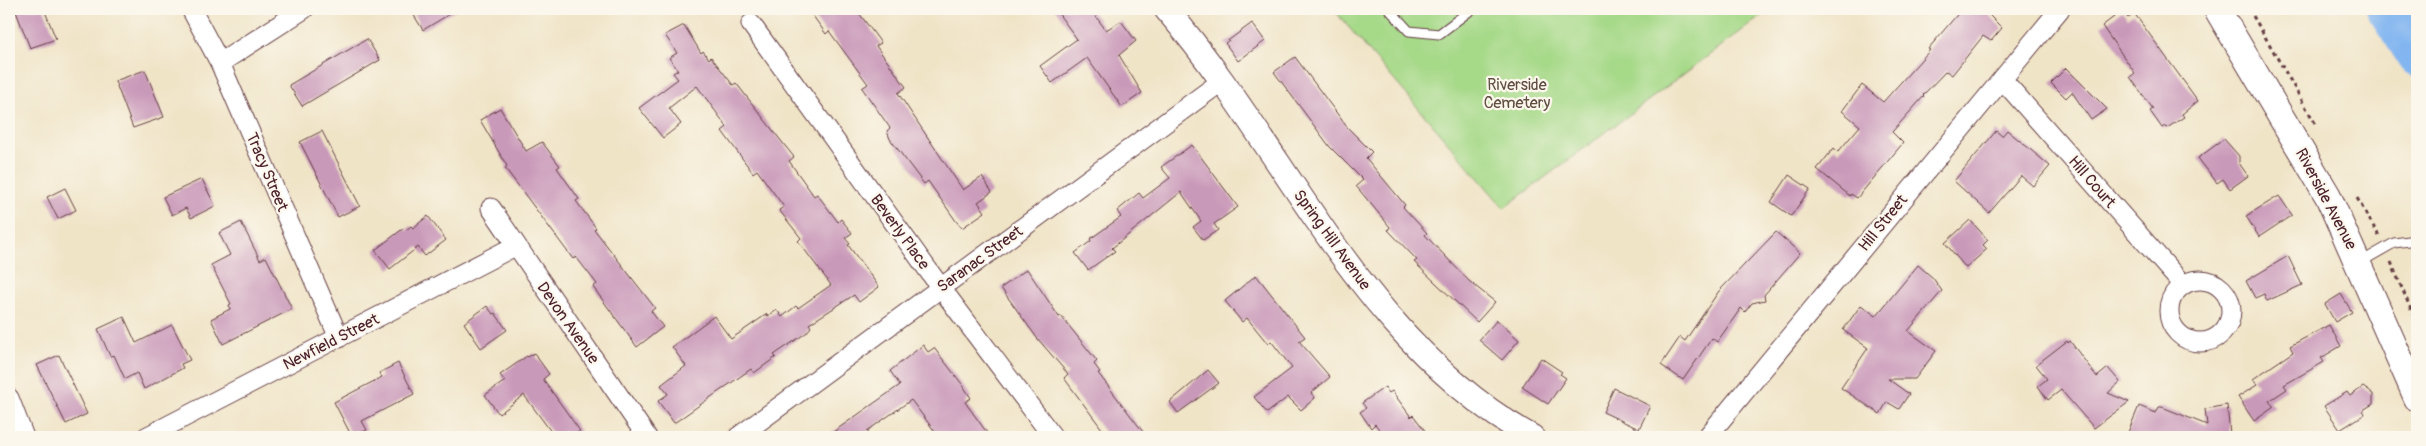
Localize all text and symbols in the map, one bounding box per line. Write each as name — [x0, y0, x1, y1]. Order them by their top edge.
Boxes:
park label: Riverside Cemetery — [1484, 75, 1550, 113]
street label: Tracy Street — [242, 130, 293, 215]
street label: Riverside Avenue — [2291, 145, 2361, 253]
street label: Hill Court — [2064, 152, 2120, 213]
street label: Spring Hill Avenue — [1289, 186, 1375, 294]
street label: Hill Street — [1854, 190, 1912, 256]
street label: Beverly Place — [866, 191, 934, 274]
street label: Saranac Street — [933, 221, 1027, 297]
street label: Devon Avenue — [532, 278, 604, 368]
street label: Newfield Street — [280, 309, 383, 375]

